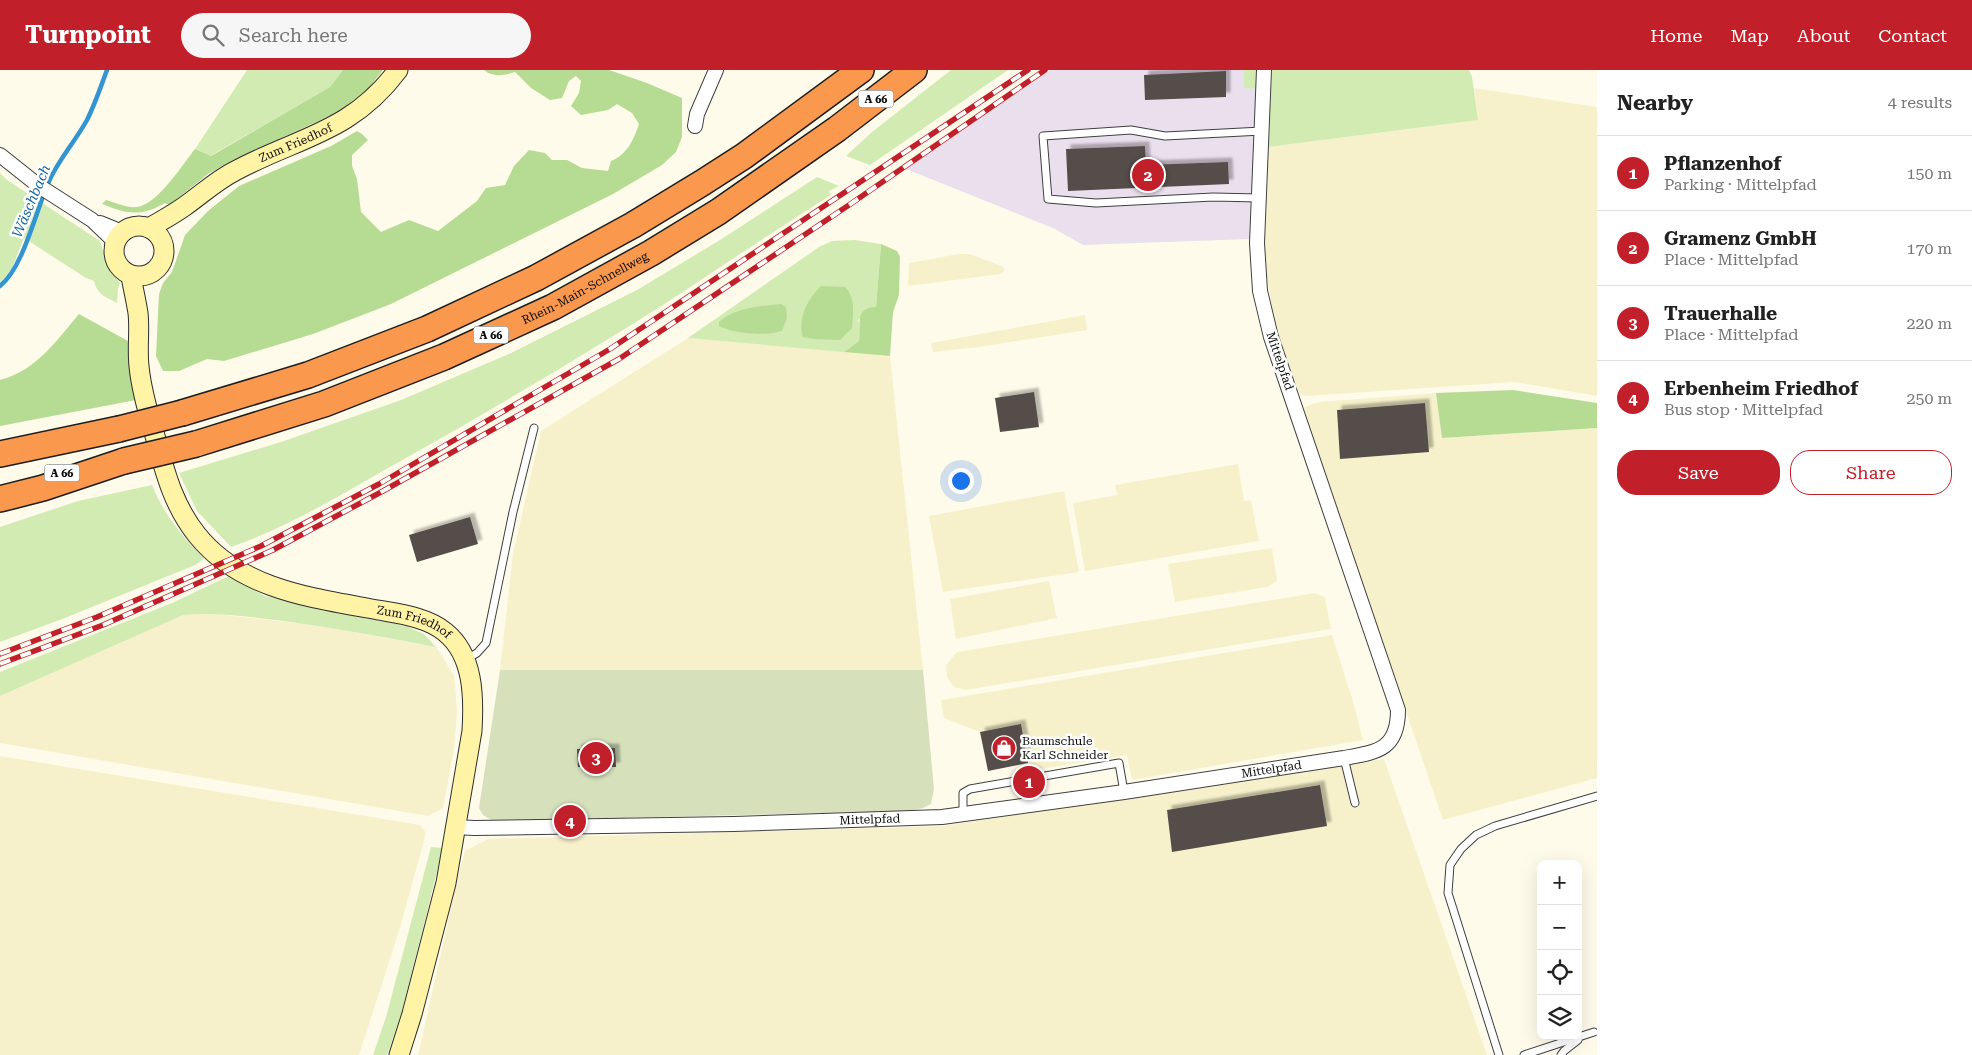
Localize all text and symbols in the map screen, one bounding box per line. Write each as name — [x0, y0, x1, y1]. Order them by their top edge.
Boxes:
search box — [181, 13, 531, 58]
text: Turnpoint — [25, 21, 151, 49]
icon: search — [199, 21, 227, 49]
text: Search here — [239, 24, 348, 47]
text: Home — [1650, 25, 1702, 46]
text: Map — [1730, 25, 1769, 46]
text: About — [1797, 25, 1850, 46]
text: Contact — [1878, 25, 1947, 46]
road number: A 66 — [858, 90, 894, 108]
text: Nearby — [1617, 91, 1693, 115]
text: 4 results — [1888, 93, 1952, 112]
street label: Zum Friedhof — [257, 120, 335, 165]
text: Pflanzenhof — [1664, 152, 1781, 175]
pin: 2 — [1132, 156, 1164, 194]
water label: Wäschbach — [9, 162, 54, 240]
text: 1 — [1629, 164, 1637, 183]
text: 150 m — [1906, 164, 1952, 183]
text: Parking · Mittelpfad — [1664, 175, 1817, 194]
text: Gramenz GmbH — [1664, 227, 1817, 250]
text: 2 — [1629, 239, 1637, 258]
text: 170 m — [1906, 239, 1952, 258]
street label: Rhein-Main-Schnellweg — [520, 249, 651, 327]
text: Place · Mittelpfad — [1664, 250, 1798, 269]
text: Trauerhalle — [1664, 302, 1777, 325]
text: 3 — [1629, 314, 1637, 333]
text: 220 m — [1906, 314, 1952, 333]
text: Place · Mittelpfad — [1664, 325, 1798, 344]
road number: A 66 — [474, 326, 508, 344]
street label: Mittelpfad — [1263, 330, 1297, 392]
text: Erbenheim Friedhof — [1664, 377, 1858, 400]
text: 4 — [1629, 389, 1637, 408]
text: 250 m — [1906, 389, 1952, 408]
text: Bus stop · Mittelpfad — [1664, 400, 1823, 419]
button: Save — [1617, 450, 1780, 495]
button: Share — [1790, 450, 1952, 495]
road number: A 66 — [44, 464, 80, 482]
your location — [948, 468, 974, 494]
street label: Zum Friedhof — [376, 603, 455, 642]
place label: Baumschule Karl Schneider — [1022, 734, 1108, 762]
shop icon: Baumschule Karl Schneider — [991, 735, 1017, 761]
pin: 3 — [580, 739, 612, 777]
street label: Mittelpfad — [1240, 758, 1303, 781]
pin: 1 — [1013, 763, 1045, 801]
pin: 4 — [554, 802, 586, 840]
street label: Mittelpfad — [839, 811, 901, 827]
map controls — [1537, 860, 1582, 1040]
button: + — [1537, 860, 1582, 905]
button: − — [1537, 905, 1582, 950]
button: locate — [1537, 950, 1582, 995]
button: layers — [1537, 995, 1582, 1040]

